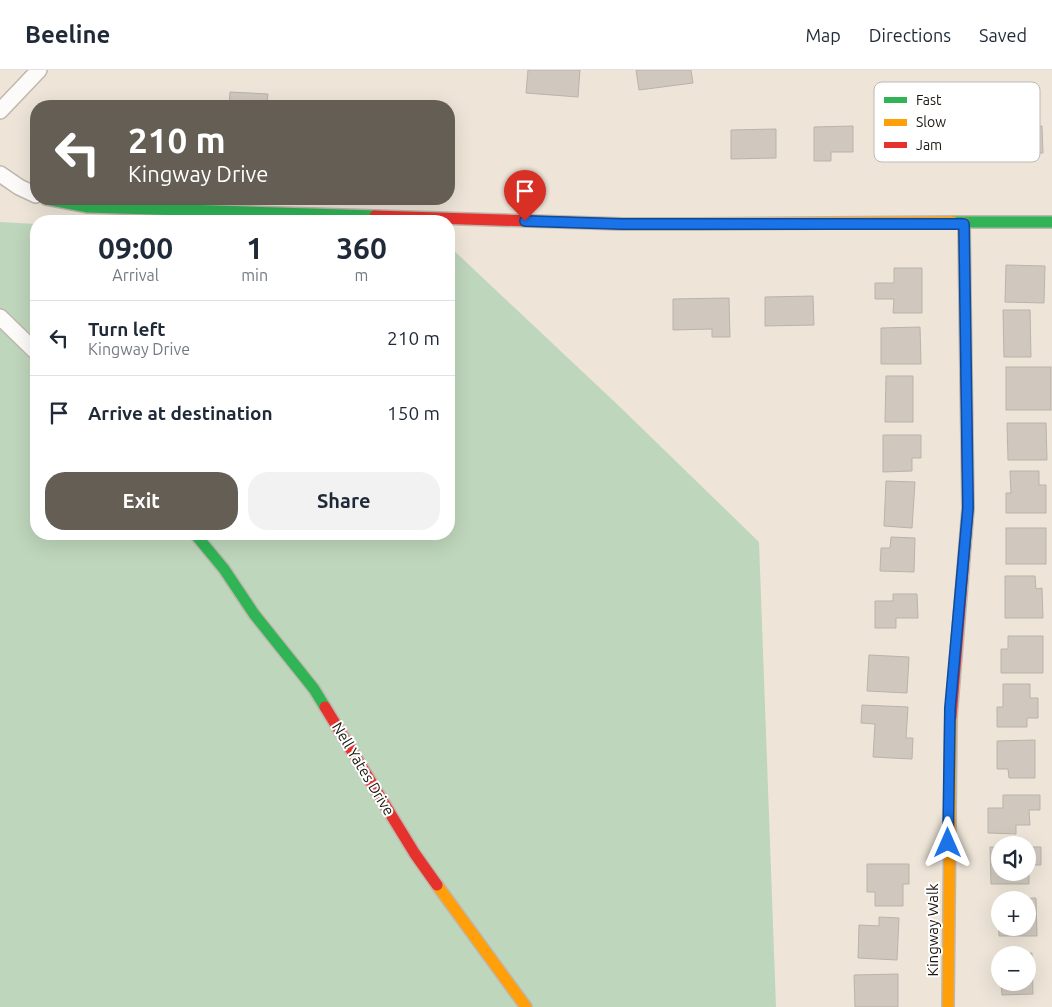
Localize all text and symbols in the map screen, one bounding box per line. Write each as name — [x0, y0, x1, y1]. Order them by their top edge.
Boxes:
text: Beeline — [25, 21, 110, 48]
text: Map — [805, 25, 841, 45]
text: Directions — [869, 25, 951, 45]
text: Saved — [979, 25, 1027, 45]
legend — [874, 82, 1040, 162]
text: Fast — [916, 92, 942, 108]
text: Slow — [916, 114, 946, 130]
icon: left — [45, 120, 110, 185]
text: 210 m — [128, 120, 226, 160]
text: Jam — [916, 137, 942, 153]
text: Kingway Drive — [128, 161, 268, 186]
pin — [504, 170, 546, 221]
icon: arrive — [511, 177, 539, 205]
text: 09:00 — [98, 231, 173, 265]
text: 1 — [246, 231, 263, 265]
text: 360 — [336, 231, 387, 265]
text: Arrival — [112, 266, 159, 284]
text: min — [241, 266, 268, 284]
text: m — [355, 266, 368, 284]
text: Turn left — [88, 318, 166, 340]
icon: left — [45, 324, 73, 352]
text: 210 m — [387, 327, 440, 349]
text: Kingway Drive — [88, 340, 190, 358]
icon: arrive — [45, 399, 73, 427]
text: Arrive at destination — [88, 402, 273, 424]
text: 150 m — [387, 402, 440, 424]
button: Exit — [45, 472, 238, 530]
button: Share — [248, 472, 440, 530]
street label: Nell Yates Drive — [329, 719, 398, 818]
position arrow — [921, 816, 973, 868]
map controls — [991, 836, 1036, 991]
button: sound — [991, 836, 1036, 881]
street label: Kingway Walk — [924, 883, 941, 977]
button: + — [991, 891, 1036, 936]
button: − — [991, 946, 1036, 991]

